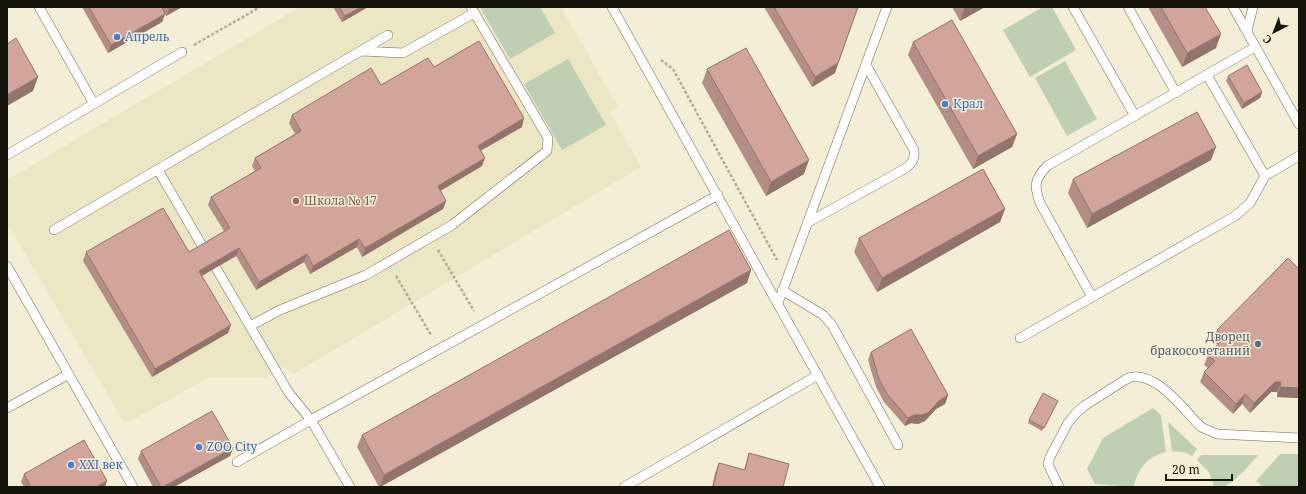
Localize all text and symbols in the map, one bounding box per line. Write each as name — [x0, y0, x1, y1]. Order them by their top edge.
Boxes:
north arrow — [1254, 12, 1294, 52]
place label: Апрель — [125, 28, 170, 45]
marker: Апрель — [112, 32, 122, 42]
text: С — [1259, 32, 1275, 48]
place label: Крал — [953, 95, 983, 112]
marker: Крал — [940, 99, 950, 109]
place label: Школа № 17 — [304, 192, 377, 209]
marker: Школа № 17 — [291, 196, 301, 206]
place label: Дворец бракосочетаний — [1150, 328, 1250, 359]
marker: Дворец бракосочетаний — [1253, 339, 1263, 349]
place label: ZOO City — [207, 438, 257, 455]
marker: ZOO City — [194, 442, 204, 452]
place label: XXI век — [79, 456, 123, 473]
scale bar — [1166, 456, 1232, 482]
marker: XXI век — [66, 460, 76, 470]
text: 20 m — [1172, 461, 1200, 478]

